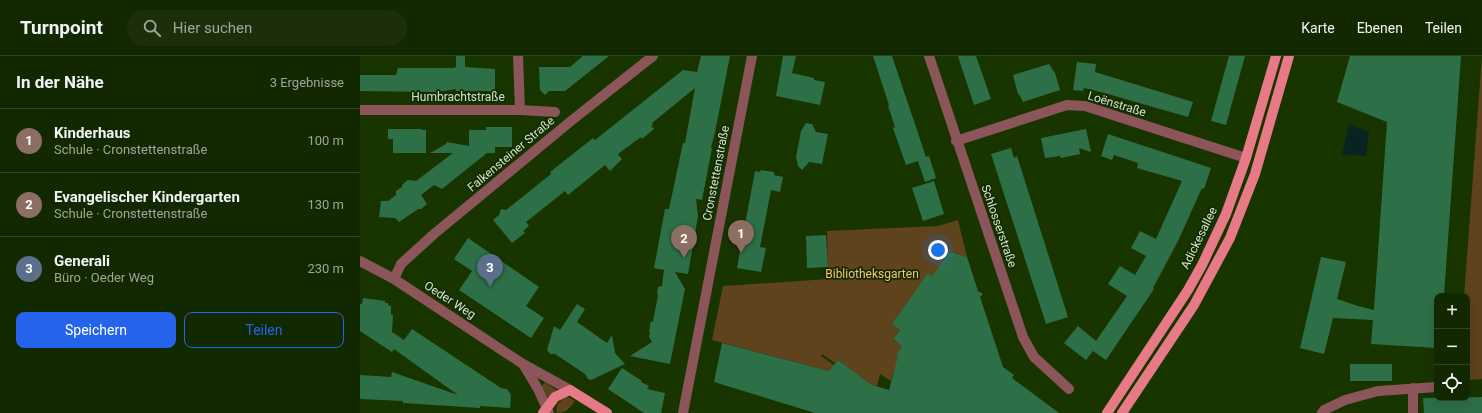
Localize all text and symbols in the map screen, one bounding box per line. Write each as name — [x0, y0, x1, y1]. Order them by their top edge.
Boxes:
search box — [127, 10, 407, 46]
text: Turnpoint — [20, 16, 103, 39]
icon: search — [141, 17, 163, 39]
text: Hier suchen — [173, 19, 252, 37]
text: Karte — [1301, 20, 1335, 36]
text: Ebenen — [1357, 20, 1403, 36]
text: Teilen — [1425, 20, 1462, 36]
text: In der Nähe — [16, 72, 104, 92]
text: 3 Ergebnisse — [270, 75, 344, 90]
street label: Loënstraße — [1086, 88, 1148, 120]
street label: Humbrachtstraße — [411, 90, 505, 104]
street label: Falkensteiner Straße — [465, 114, 557, 194]
text: Kinderhaus — [54, 124, 131, 142]
street label: Cronstettenstraße — [700, 124, 732, 222]
text: 1 — [25, 133, 33, 148]
text: 100 m — [307, 133, 344, 148]
text: Schule · Cronstettenstraße — [54, 142, 207, 157]
street label: Schlosserstraße — [978, 183, 1020, 269]
text: Evangelischer Kindergarten — [54, 188, 240, 206]
text: 2 — [25, 197, 33, 212]
text: 130 m — [307, 197, 344, 212]
street label: Adickesallee — [1178, 205, 1220, 271]
text: Schule · Cronstettenstraße — [54, 206, 207, 221]
pin: 1 — [728, 220, 754, 253]
pin: 2 — [671, 225, 697, 258]
your location — [928, 240, 948, 260]
text: Generali — [54, 252, 110, 270]
pin: 3 — [477, 254, 503, 287]
text: 3 — [25, 261, 33, 276]
text: 230 m — [307, 261, 344, 276]
park label: Bibliotheksgarten — [825, 267, 919, 281]
text: Büro · Oeder Weg — [54, 270, 154, 285]
street label: Oeder Weg — [422, 278, 478, 322]
map controls — [1434, 293, 1470, 401]
button: + — [1434, 293, 1470, 329]
button: Speichern — [16, 312, 176, 348]
button: Teilen — [184, 312, 344, 348]
button: − — [1434, 329, 1470, 365]
button: locate — [1434, 365, 1470, 401]

